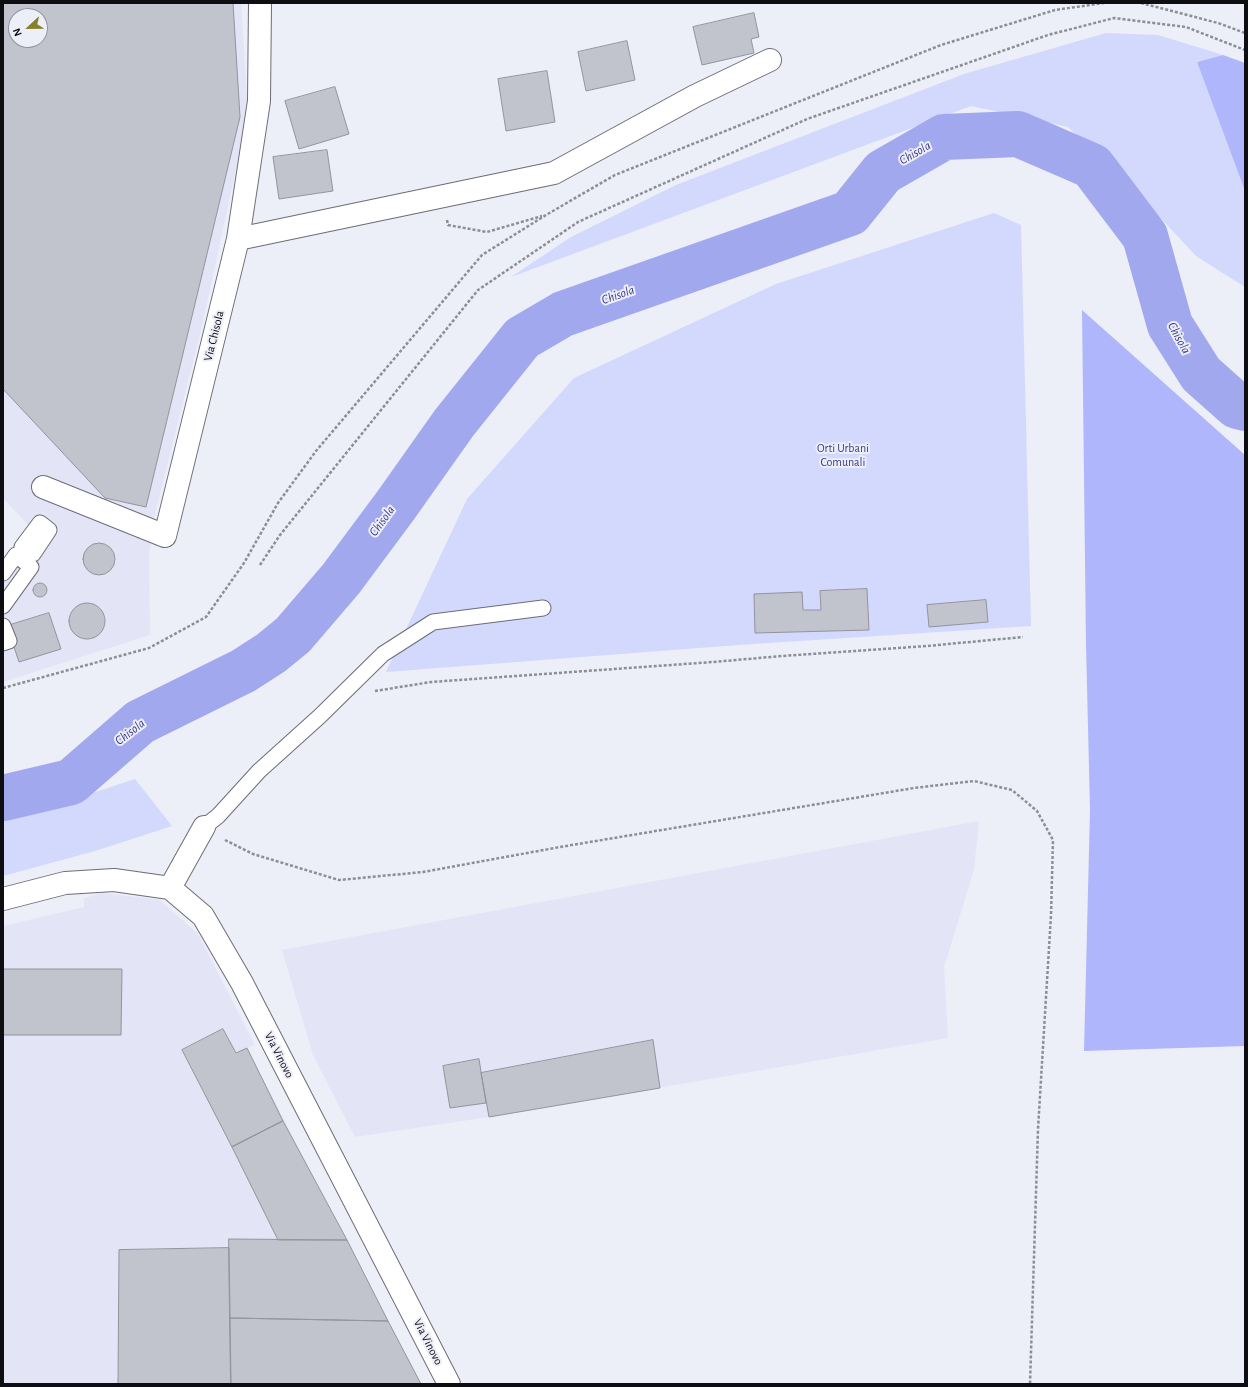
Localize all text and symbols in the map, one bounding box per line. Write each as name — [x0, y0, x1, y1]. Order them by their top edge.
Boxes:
north arrow — [8, 8, 48, 48]
text: N — [11, 27, 24, 38]
water label: Chisola — [896, 138, 934, 168]
water label: Chisola — [599, 282, 637, 308]
street label: Via Chisola — [201, 309, 227, 363]
water label: Chisola — [1164, 319, 1194, 357]
park label: Orti Urbani Comunali — [817, 441, 869, 469]
water label: Chisola — [366, 503, 398, 539]
water label: Chisola — [112, 715, 148, 749]
street label: Via Vinovo — [261, 1030, 297, 1080]
street label: Via Vinovo — [410, 1317, 446, 1367]

